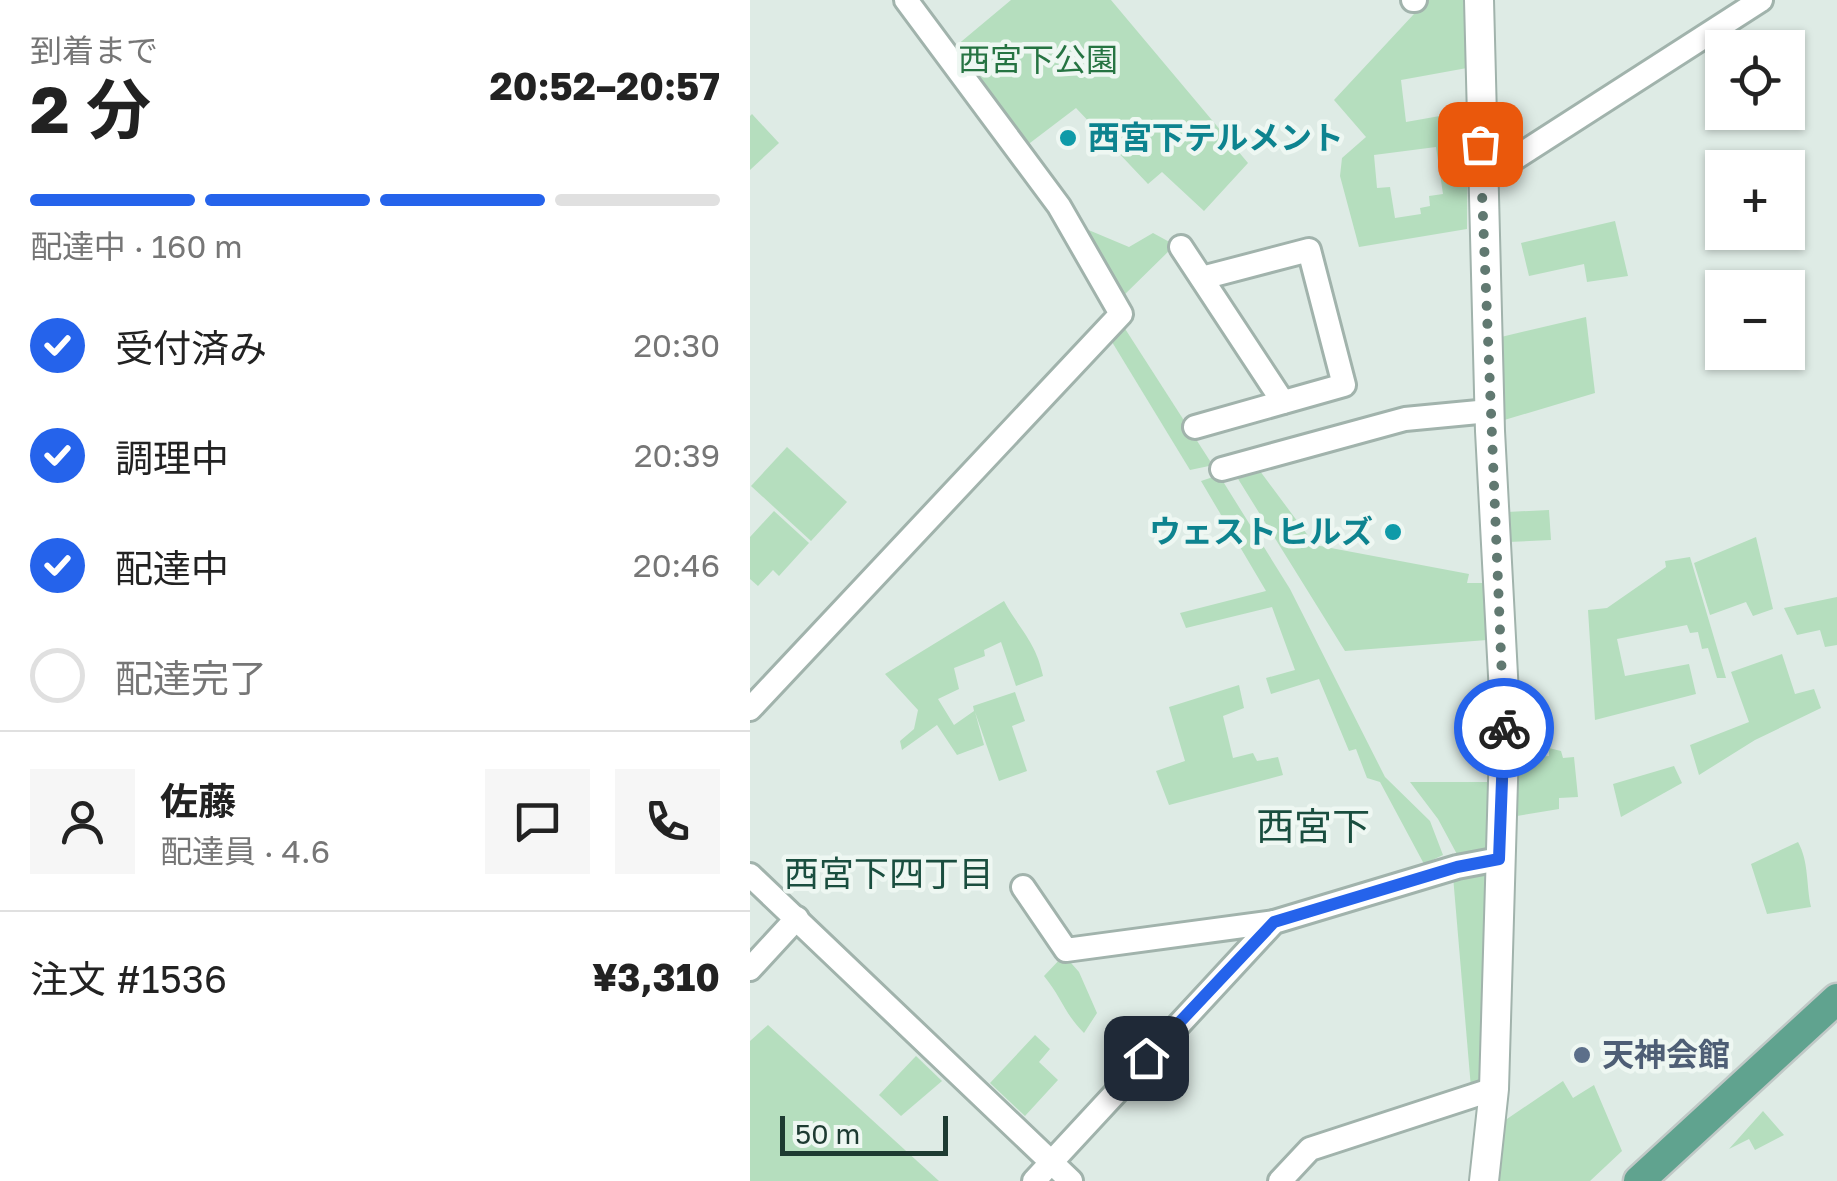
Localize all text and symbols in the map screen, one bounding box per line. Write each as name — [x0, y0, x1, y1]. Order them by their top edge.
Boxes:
map controls — [1705, 30, 1805, 370]
button: locate — [1705, 30, 1805, 130]
text: 到着まで — [30, 31, 158, 69]
park label: 西宮下公園 — [958, 40, 1118, 78]
text: 20:52–20:57 — [490, 63, 720, 108]
text: 2 分 — [30, 69, 151, 147]
pin — [1438, 102, 1523, 187]
icon: bag — [1453, 117, 1508, 172]
place label: 西宮下テルメント — [1088, 118, 1344, 156]
marker: 西宮下テルメント — [1057, 127, 1079, 149]
button: + — [1705, 150, 1805, 250]
text: 配達中 · 160 m — [30, 227, 243, 265]
button: − — [1705, 270, 1805, 370]
icon: check — [30, 318, 85, 373]
text: 受付済み — [115, 325, 267, 370]
text: 20:30 — [633, 326, 720, 364]
icon: check — [30, 428, 85, 483]
text: 調理中 — [115, 435, 229, 480]
text: 20:39 — [634, 436, 720, 474]
place label: ウェストヒルズ — [1149, 512, 1373, 550]
marker: ウェストヒルズ — [1382, 521, 1404, 543]
icon: check — [30, 538, 85, 593]
text: 配達中 — [115, 545, 229, 590]
text: 20:46 — [633, 546, 720, 584]
text: 配達完了 — [115, 655, 267, 700]
courier — [1454, 678, 1554, 778]
icon: bike — [1477, 701, 1532, 756]
button: person — [30, 769, 135, 874]
button: chat — [485, 769, 590, 874]
button: phone — [615, 769, 720, 874]
text: 佐藤 — [160, 778, 236, 823]
district label: 西宮下 — [1256, 803, 1370, 848]
text: 配達員 · 4.6 — [160, 832, 330, 870]
district label: 西宮下四丁目 — [784, 852, 994, 894]
text: ¥3,310 — [592, 954, 720, 999]
text: 注文 #1536 — [30, 956, 227, 1001]
pin — [1104, 1016, 1189, 1101]
icon: home — [1119, 1031, 1174, 1086]
place label: 天神会館 — [1602, 1035, 1730, 1073]
marker: 天神会館 — [1571, 1044, 1593, 1066]
scale bar — [780, 1111, 948, 1156]
text: 50 m — [795, 1117, 860, 1150]

